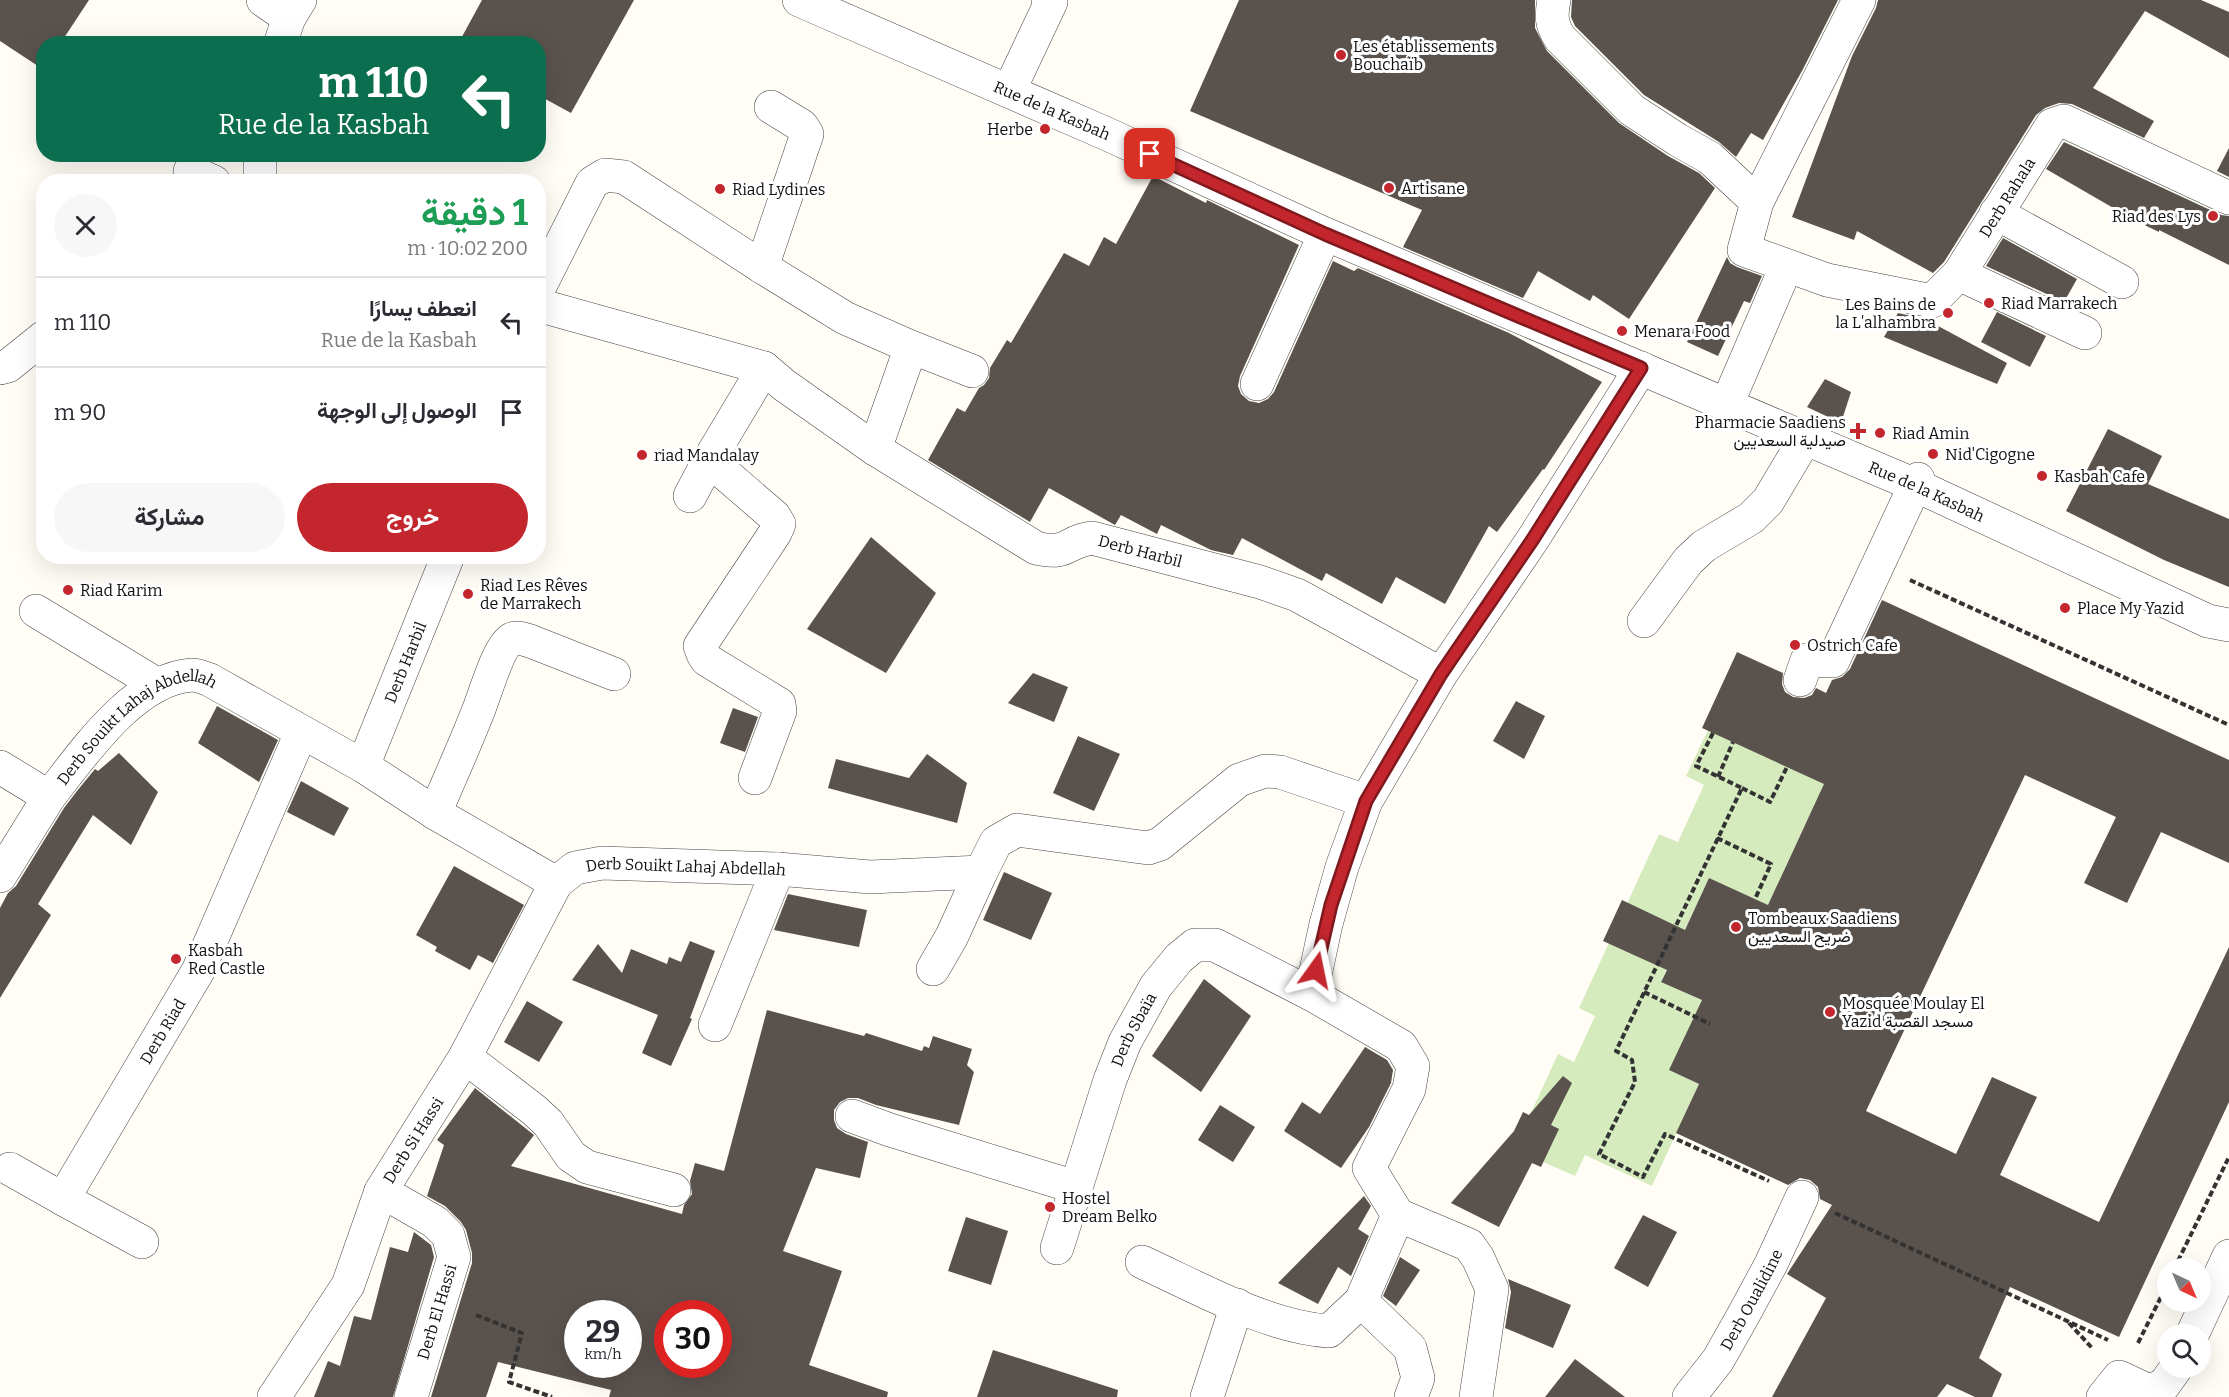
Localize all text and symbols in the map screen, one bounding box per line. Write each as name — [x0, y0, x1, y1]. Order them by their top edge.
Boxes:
place label: Les établissements Bouchaïb — [1353, 37, 1495, 74]
marker: Les établissements Bouchaïb — [1334, 48, 1348, 62]
text: 110 m — [318, 58, 429, 108]
icon: left — [450, 60, 528, 138]
street label: Rue de la Kasbah — [991, 76, 1113, 144]
text: Rue de la Kasbah — [218, 109, 429, 141]
place label: Herbe — [987, 120, 1033, 139]
marker: Herbe — [1038, 122, 1052, 136]
pin — [1124, 128, 1175, 179]
icon: arrive — [1133, 137, 1166, 170]
street label: Derb Rahala — [1975, 154, 2039, 241]
place label: Artisane — [1401, 179, 1465, 198]
place label: Riad Lydines — [732, 180, 825, 199]
marker: Artisane — [1382, 181, 1396, 195]
marker: Riad Lydines — [713, 182, 727, 196]
text: 1 دقيقة — [421, 191, 528, 235]
button: close — [54, 194, 117, 257]
place label: Riad des Lys — [2112, 207, 2201, 226]
marker: Riad des Lys — [2206, 209, 2220, 223]
text: 200 m · 10:02 — [407, 236, 528, 260]
place label: Riad Marrakech — [2001, 294, 2117, 313]
text: انعطف يسارًا — [369, 295, 477, 322]
place label: Les Bains de la L'alhambra — [1835, 295, 1936, 332]
marker: Riad Marrakech — [1982, 296, 1996, 310]
icon: left — [495, 306, 528, 339]
marker: Les Bains de la L'alhambra — [1941, 306, 1955, 320]
text: 110 m — [54, 309, 111, 336]
place label: Menara Food — [1634, 322, 1731, 341]
marker: Menara Food — [1615, 324, 1629, 338]
text: Rue de la Kasbah — [321, 328, 477, 352]
icon: arrive — [495, 396, 528, 429]
text: الوصول إلى الوجهة — [317, 397, 477, 424]
text: 90 m — [54, 399, 106, 426]
place label: Pharmacie Saadiens صيدلية السعديين — [1695, 413, 1846, 451]
marker: Pharmacie Saadiens صيدلية السعديين — [1851, 424, 1865, 438]
place label: Riad Amin — [1892, 424, 1970, 443]
marker: Riad Amin — [1873, 426, 1887, 440]
place label: Nid'Cigogne — [1945, 445, 2035, 464]
place label: riad Mandalay — [654, 446, 759, 465]
marker: Nid'Cigogne — [1926, 447, 1940, 461]
marker: riad Mandalay — [635, 448, 649, 462]
street label: Rue de la Kasbah — [1866, 457, 1988, 525]
place label: Kasbah Cafe — [2054, 467, 2145, 486]
marker: Kasbah Cafe — [2035, 469, 2049, 483]
button: مشاركة — [54, 483, 285, 552]
button: خروج — [297, 483, 528, 552]
street label: Derb Harbil — [1096, 531, 1185, 571]
place label: Riad Les Rêves de Marrakech — [480, 576, 588, 613]
place label: Riad Karim — [80, 581, 163, 600]
marker: Riad Karim — [61, 583, 75, 597]
marker: Riad Les Rêves de Marrakech — [461, 587, 475, 601]
place label: Place My Yazid — [2077, 599, 2185, 618]
marker: Place My Yazid — [2058, 601, 2072, 615]
street label: Derb Harbil — [380, 618, 430, 706]
place label: Ostrich Cafe — [1807, 636, 1898, 655]
marker: Ostrich Cafe — [1788, 638, 1802, 652]
street label: Derb Souikt Lahaj Abdellah — [53, 665, 221, 788]
street label: Derb Souikt Lahaj Abdellah — [584, 853, 787, 879]
place label: Tombeaux Saadiens ضريح السعديين — [1748, 909, 1897, 948]
marker: Tombeaux Saadiens ضريح السعديين — [1729, 920, 1743, 934]
position arrow — [1284, 938, 1348, 1002]
place label: Kasbah Red Castle — [188, 941, 265, 978]
marker: Kasbah Red Castle — [169, 952, 183, 966]
street label: Derb Sbaïa — [1107, 989, 1160, 1069]
place label: Mosquée Moulay El Yazid مسجد القصبة — [1842, 994, 1985, 1031]
street label: Derb Riad — [136, 995, 189, 1067]
marker: Mosquée Moulay El Yazid مسجد القصبة — [1823, 1005, 1837, 1019]
street label: Derb Si Hassi — [379, 1093, 447, 1187]
place label: Hostel Dream Belko — [1062, 1189, 1157, 1226]
marker: Hostel Dream Belko — [1043, 1200, 1057, 1214]
street label: Derb Oualidine — [1716, 1246, 1786, 1354]
north arrow — [2157, 1258, 2211, 1312]
map controls — [2157, 1258, 2211, 1378]
street label: Derb El Hassi — [414, 1262, 461, 1362]
speed limit sign: 30 — [654, 1300, 732, 1378]
text: 29 — [586, 1314, 620, 1350]
button: search — [2157, 1324, 2211, 1378]
text: km/h — [584, 1345, 622, 1363]

